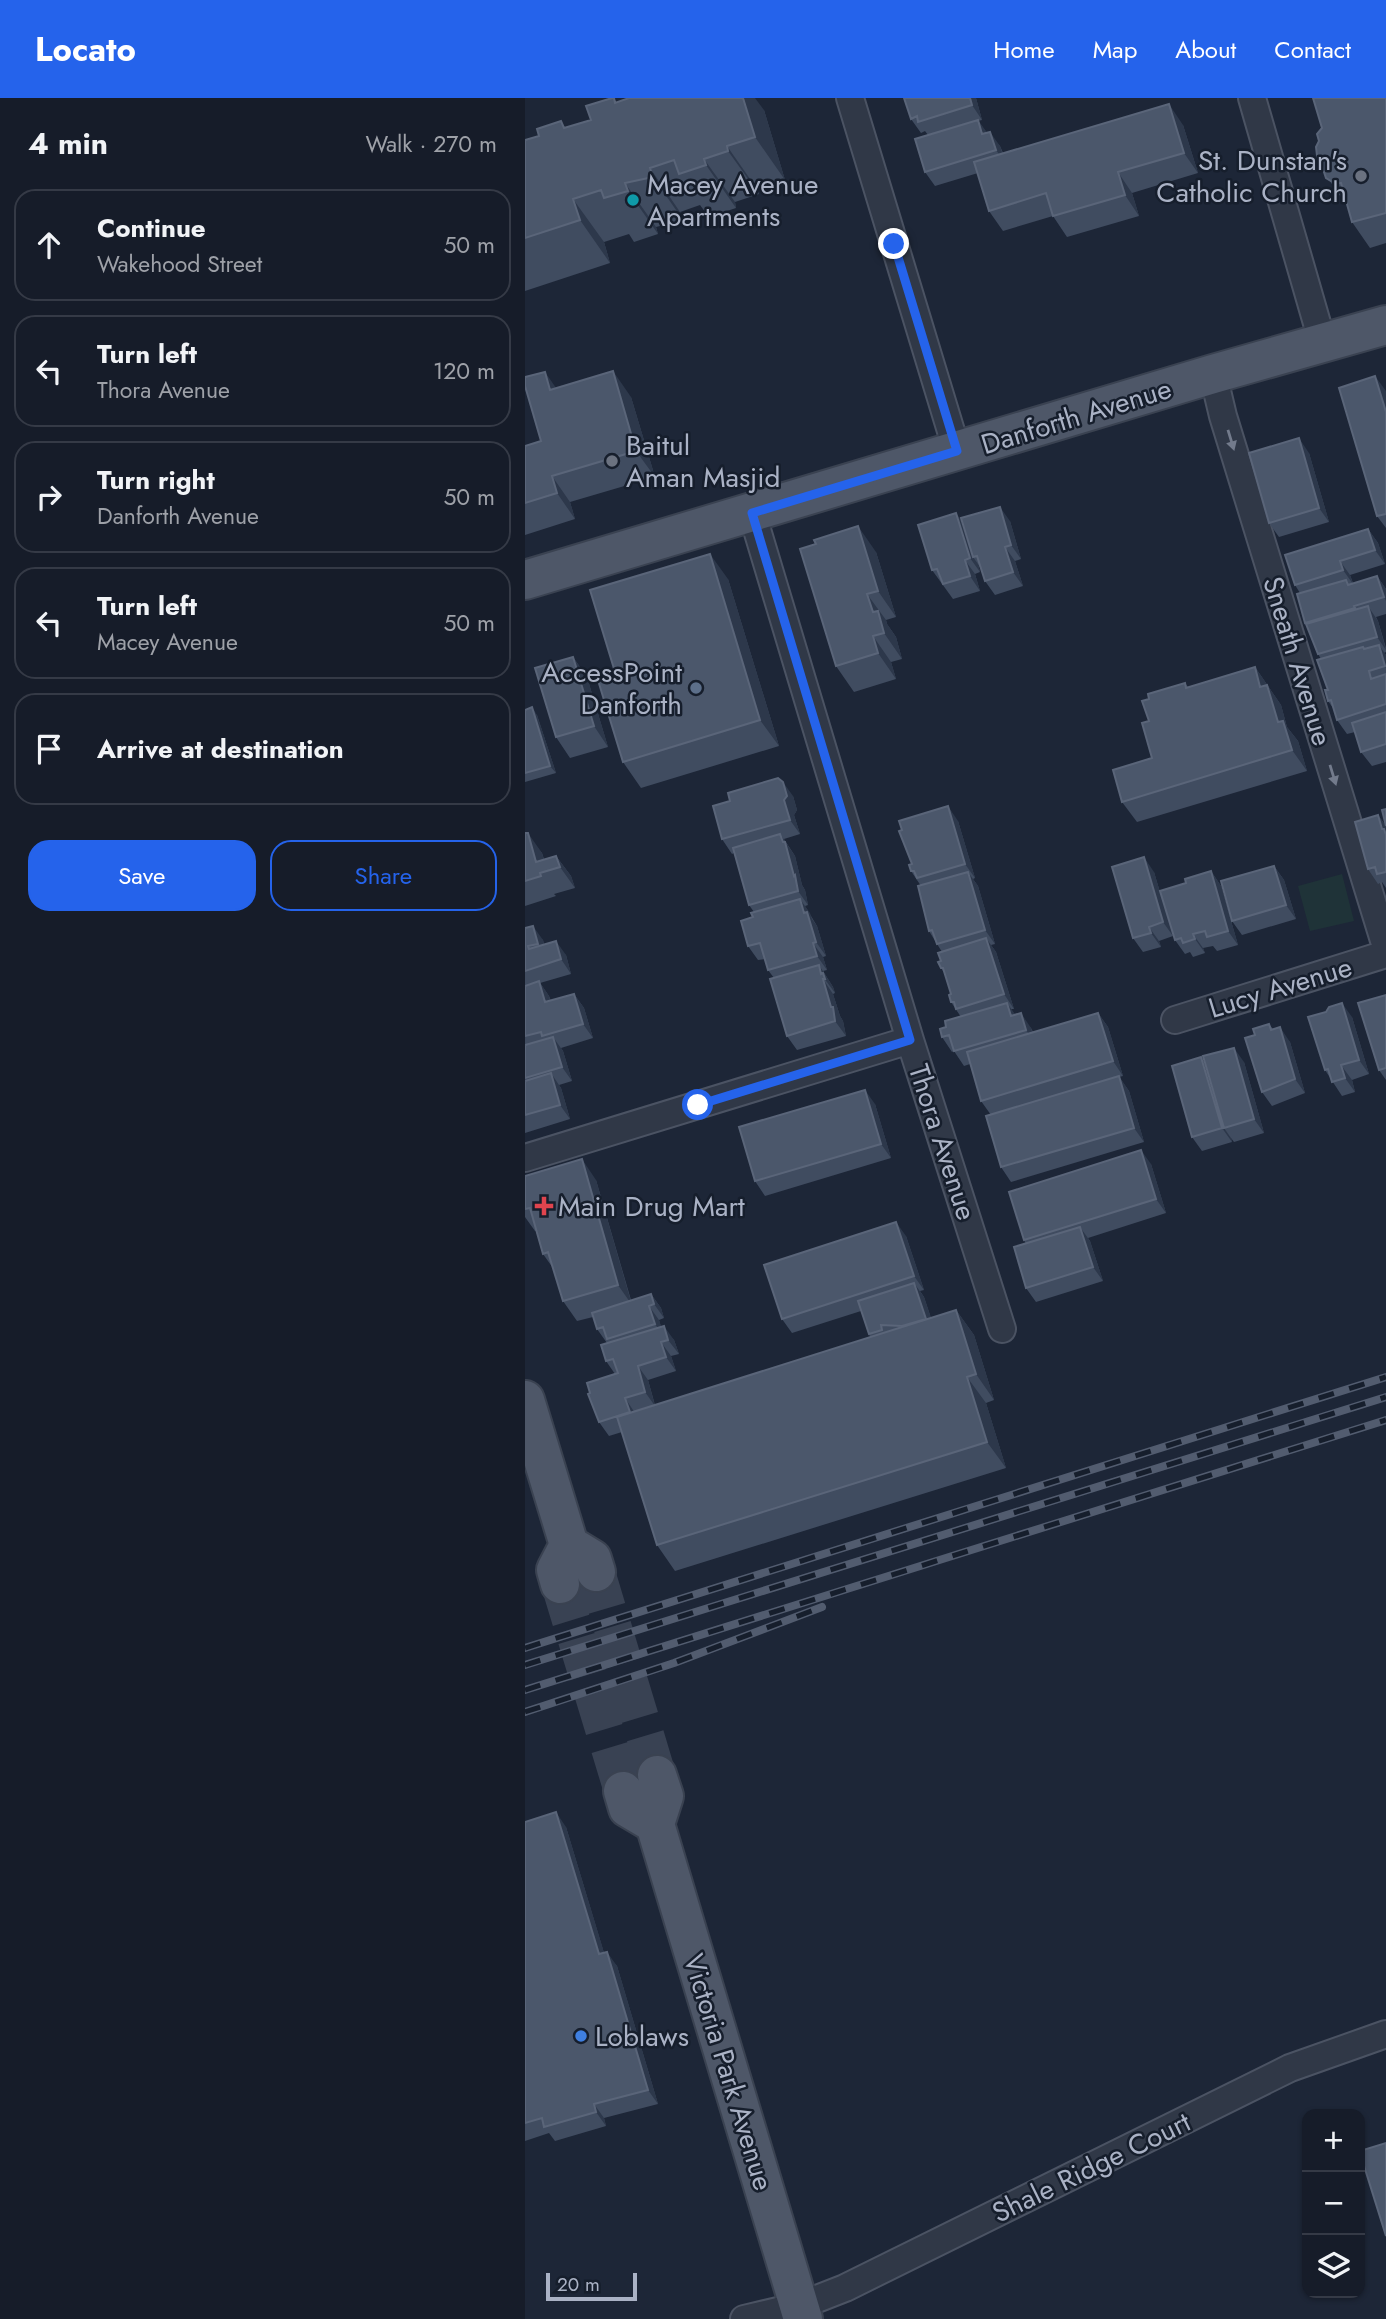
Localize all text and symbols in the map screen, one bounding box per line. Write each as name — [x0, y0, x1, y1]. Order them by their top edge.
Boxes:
text: Locato — [35, 26, 136, 73]
text: Home — [993, 32, 1055, 67]
text: Map — [1093, 32, 1137, 67]
text: About — [1175, 32, 1236, 67]
text: Contact — [1274, 32, 1351, 67]
text: 4 min — [28, 122, 108, 165]
text: Walk · 270 m — [366, 127, 497, 161]
place label: St. Dunstan's Catholic Church — [1156, 140, 1347, 213]
place label: Macey Avenue Apartments — [647, 164, 818, 237]
marker: St. Dunstan's Catholic Church — [1353, 168, 1369, 184]
marker: Macey Avenue Apartments — [625, 192, 641, 208]
text: Continue — [97, 209, 206, 247]
icon: ahead — [30, 226, 68, 264]
text: 50 m — [443, 228, 495, 262]
route end — [878, 228, 909, 259]
text: Wakehood Street — [97, 247, 262, 281]
text: Turn left — [97, 335, 197, 373]
icon: left — [30, 352, 68, 390]
text: 120 m — [433, 354, 495, 388]
street label: Danforth Avenue — [976, 368, 1176, 465]
text: Thora Avenue — [97, 373, 230, 407]
place label: Baitul Aman Masjid — [626, 425, 781, 498]
one-way arrow — [1226, 430, 1236, 451]
marker: Baitul Aman Masjid — [604, 453, 620, 469]
text: Turn right — [97, 461, 215, 499]
icon: right — [30, 478, 68, 516]
text: 50 m — [443, 480, 495, 514]
text: Danforth Avenue — [97, 499, 259, 533]
street label: Sneath Avenue — [1252, 571, 1343, 751]
text: Turn left — [97, 587, 197, 625]
icon: left — [30, 604, 68, 642]
text: 50 m — [443, 606, 495, 640]
text: Macey Avenue — [97, 625, 238, 659]
place label: AccessPoint Danforth — [541, 652, 682, 725]
marker: AccessPoint Danforth — [688, 680, 704, 696]
icon: arrive — [30, 730, 68, 768]
text: Arrive at destination — [97, 730, 344, 768]
one-way arrow — [1329, 765, 1339, 786]
button: Save — [28, 840, 256, 911]
button: Share — [270, 840, 497, 911]
street label: Lucy Avenue — [1203, 946, 1357, 1029]
street label: Thora Avenue — [898, 1059, 987, 1225]
route start — [682, 1089, 713, 1120]
place label: Main Drug Mart — [558, 1186, 745, 1227]
marker: Main Drug Mart — [536, 1198, 552, 1214]
street label: Victoria Park Avenue — [673, 1949, 784, 2195]
place label: Loblaws — [595, 2016, 689, 2057]
marker: Loblaws — [573, 2028, 589, 2044]
street label: Shale Ridge Court — [985, 2102, 1198, 2233]
map controls — [1302, 2109, 1365, 2298]
button: + — [1302, 2109, 1365, 2172]
button: − — [1302, 2172, 1365, 2235]
button: layers — [1302, 2235, 1365, 2298]
scale bar — [546, 2270, 637, 2302]
text: 20 m — [557, 2271, 600, 2298]

